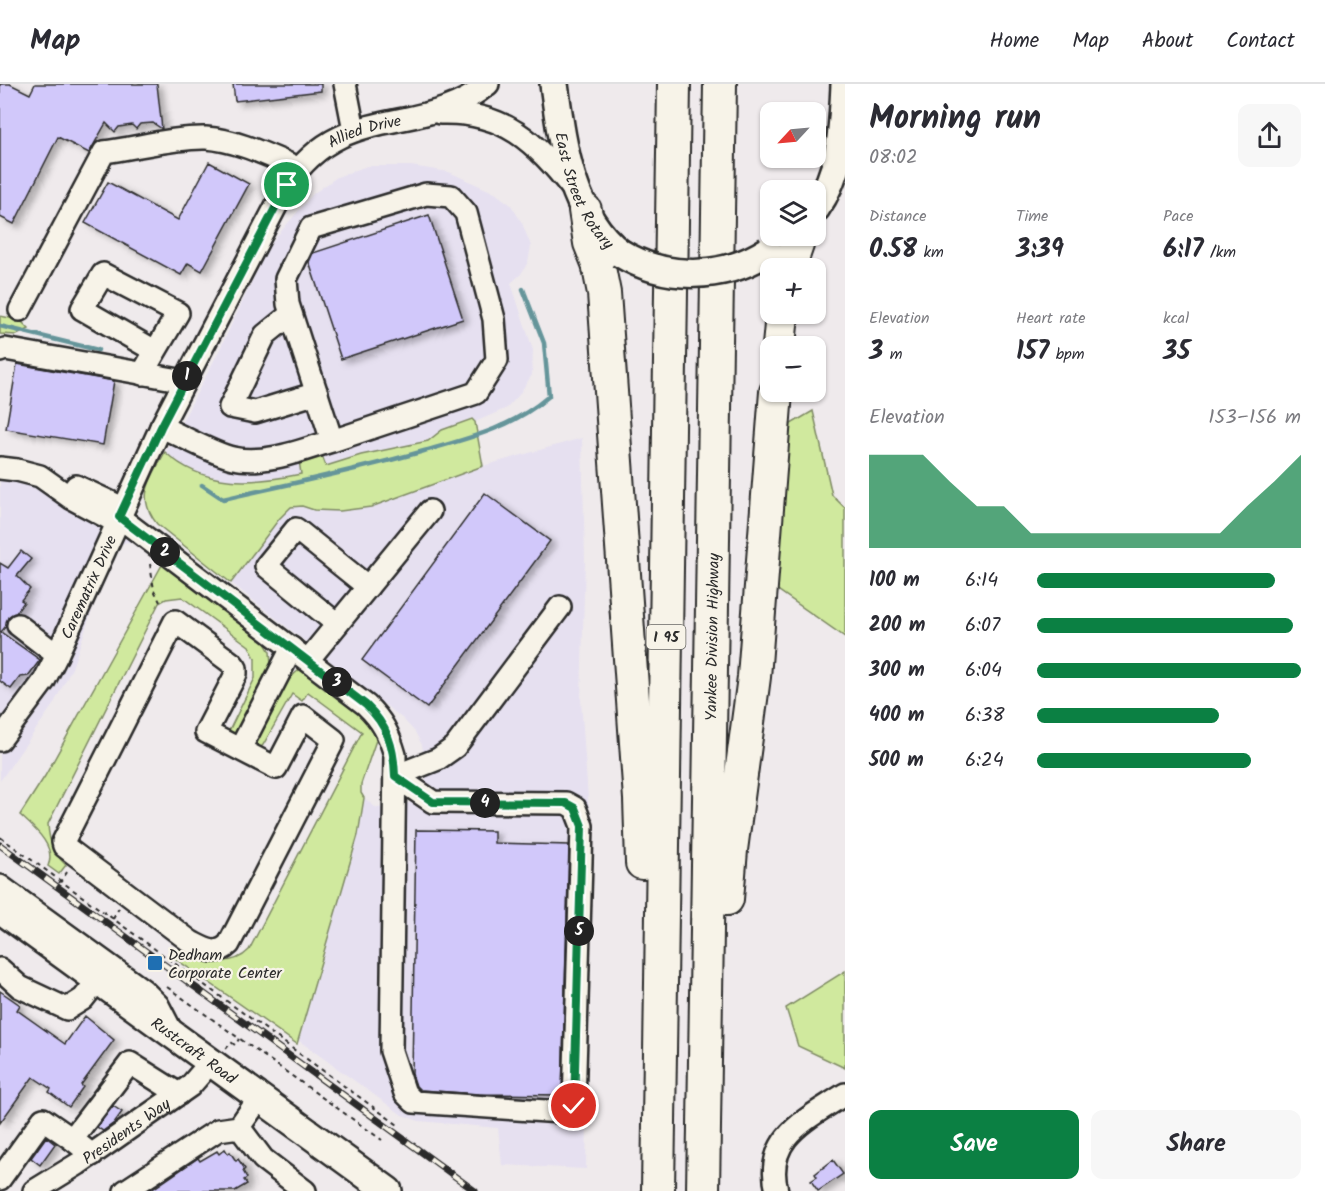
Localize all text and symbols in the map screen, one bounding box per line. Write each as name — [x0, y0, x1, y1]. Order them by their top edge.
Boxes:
text: Map — [30, 19, 81, 64]
text: Home — [990, 25, 1039, 58]
text: Map — [1072, 25, 1109, 58]
text: About — [1142, 25, 1193, 58]
text: Contact — [1226, 25, 1295, 58]
text: Morning run — [869, 93, 1041, 146]
north arrow — [760, 102, 826, 168]
map controls — [760, 102, 826, 402]
button: share — [1238, 104, 1301, 167]
street label: Allied Drive — [323, 109, 403, 155]
street label: East Street Rotary — [547, 130, 620, 256]
text: 08:02 — [869, 142, 918, 174]
pin — [261, 159, 312, 210]
icon: arrive — [270, 168, 303, 201]
button: layers — [760, 180, 826, 246]
text: Distance — [869, 204, 927, 229]
text: Time — [1016, 204, 1048, 229]
text: Pace — [1163, 204, 1194, 229]
text: 0.58 — [869, 229, 917, 271]
text: 3:39 — [1016, 229, 1064, 271]
text: 6:17 — [1163, 229, 1204, 271]
text: km — [917, 240, 944, 265]
text: /km — [1204, 240, 1236, 265]
button: + — [760, 258, 826, 324]
text: Elevation — [869, 306, 930, 331]
text: Heart rate — [1016, 306, 1086, 331]
text: kcal — [1163, 306, 1189, 331]
text: 3 — [869, 331, 883, 373]
text: 157 — [1016, 331, 1049, 373]
text: 35 — [1163, 331, 1190, 373]
button: − — [760, 336, 826, 402]
text: m — [883, 342, 902, 367]
text: bpm — [1049, 342, 1084, 367]
pin: 1 — [172, 361, 202, 391]
text: 1 — [185, 363, 189, 388]
text: Elevation — [869, 402, 945, 434]
text: 153–156 m — [1208, 402, 1301, 434]
street label: Carematrix Drive — [55, 531, 124, 643]
pin: 2 — [150, 537, 180, 567]
text: 2 — [160, 539, 170, 564]
street label: Yankee Division Highway — [699, 553, 727, 721]
text: 100 m — [869, 565, 920, 597]
text: 6:14 — [965, 565, 998, 597]
text: 200 m — [869, 610, 925, 642]
text: 6:07 — [965, 610, 1000, 642]
road number: I 95 — [646, 625, 686, 649]
text: 300 m — [869, 655, 925, 687]
text: 6:04 — [965, 655, 1002, 687]
pin: 3 — [322, 667, 352, 697]
text: 3 — [333, 669, 341, 694]
text: 400 m — [869, 700, 925, 732]
text: 6:38 — [965, 700, 1005, 732]
text: 500 m — [869, 745, 924, 777]
text: 6:24 — [965, 745, 1004, 777]
pin: 4 — [470, 788, 500, 818]
text: 4 — [481, 790, 489, 815]
pin: 5 — [564, 916, 594, 946]
text: 5 — [575, 918, 583, 943]
place label: Dedham Corporate Center — [168, 943, 283, 986]
marker: Dedham Corporate Center — [146, 954, 164, 972]
street label: Rustcraft Road — [145, 1012, 242, 1092]
pin — [548, 1080, 599, 1131]
icon: check — [557, 1089, 590, 1122]
street label: Presidents Way — [78, 1092, 176, 1171]
button: Save — [869, 1110, 1079, 1179]
button: Share — [1091, 1110, 1301, 1179]

